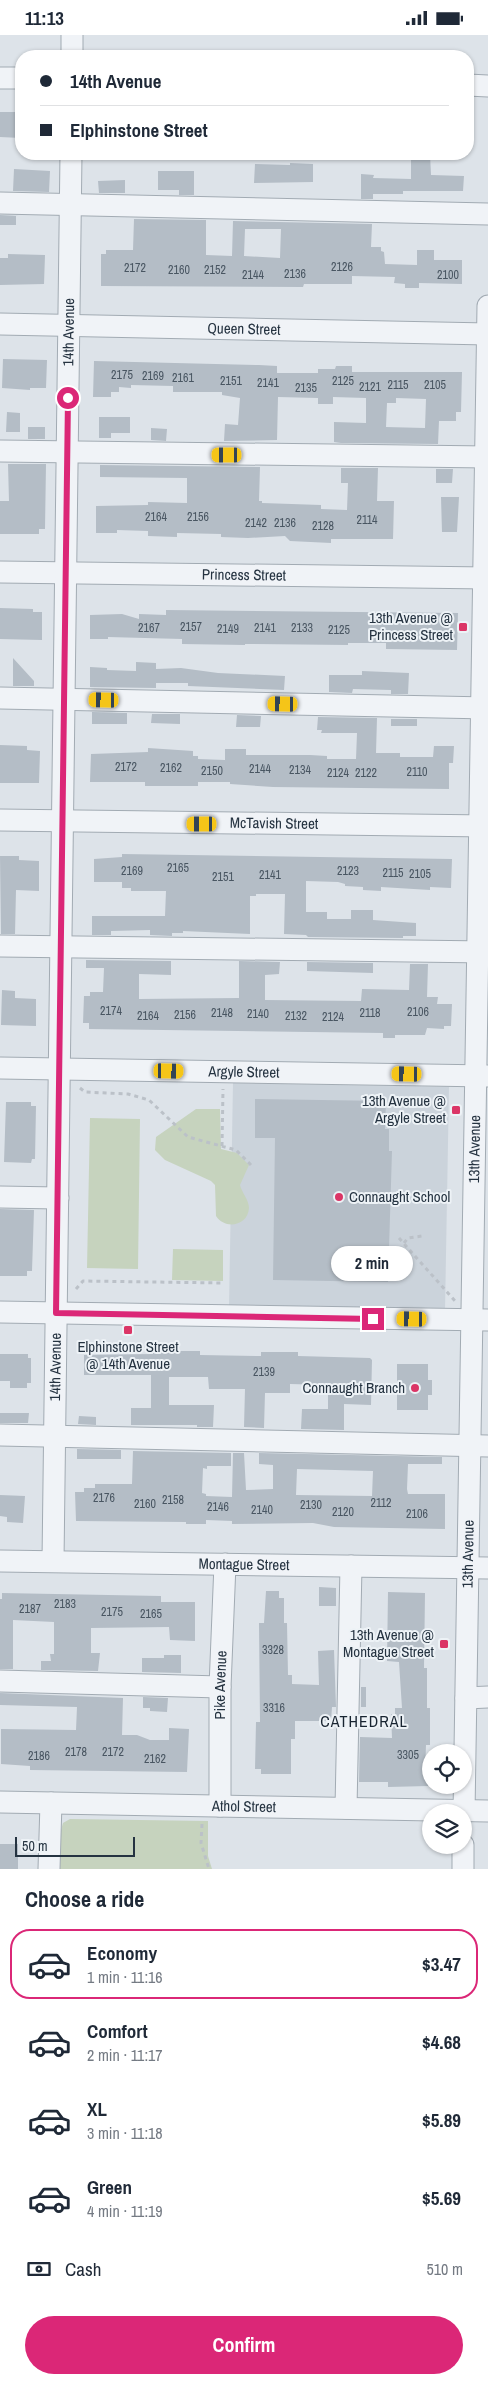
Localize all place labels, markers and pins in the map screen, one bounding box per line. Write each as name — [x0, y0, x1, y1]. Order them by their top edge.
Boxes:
place label: 13th Avenue @ Princess Street — [369, 607, 454, 645]
marker: 13th Avenue @ Princess Street — [457, 621, 469, 633]
place label: 13th Avenue @ Argyle Street — [362, 1090, 447, 1128]
marker: 13th Avenue @ Argyle Street — [450, 1104, 462, 1116]
place label: Connaught School — [349, 1186, 450, 1207]
marker: Connaught School — [333, 1191, 345, 1203]
marker: Elphinstone Street @ 14th Avenue — [122, 1324, 134, 1336]
place label: Elphinstone Street @ 14th Avenue — [77, 1336, 179, 1374]
place label: Connaught Branch — [302, 1377, 405, 1398]
marker: Connaught Branch — [409, 1382, 421, 1394]
place label: 13th Avenue @ Montague Street — [343, 1624, 435, 1662]
marker: 13th Avenue @ Montague Street — [438, 1638, 450, 1650]

